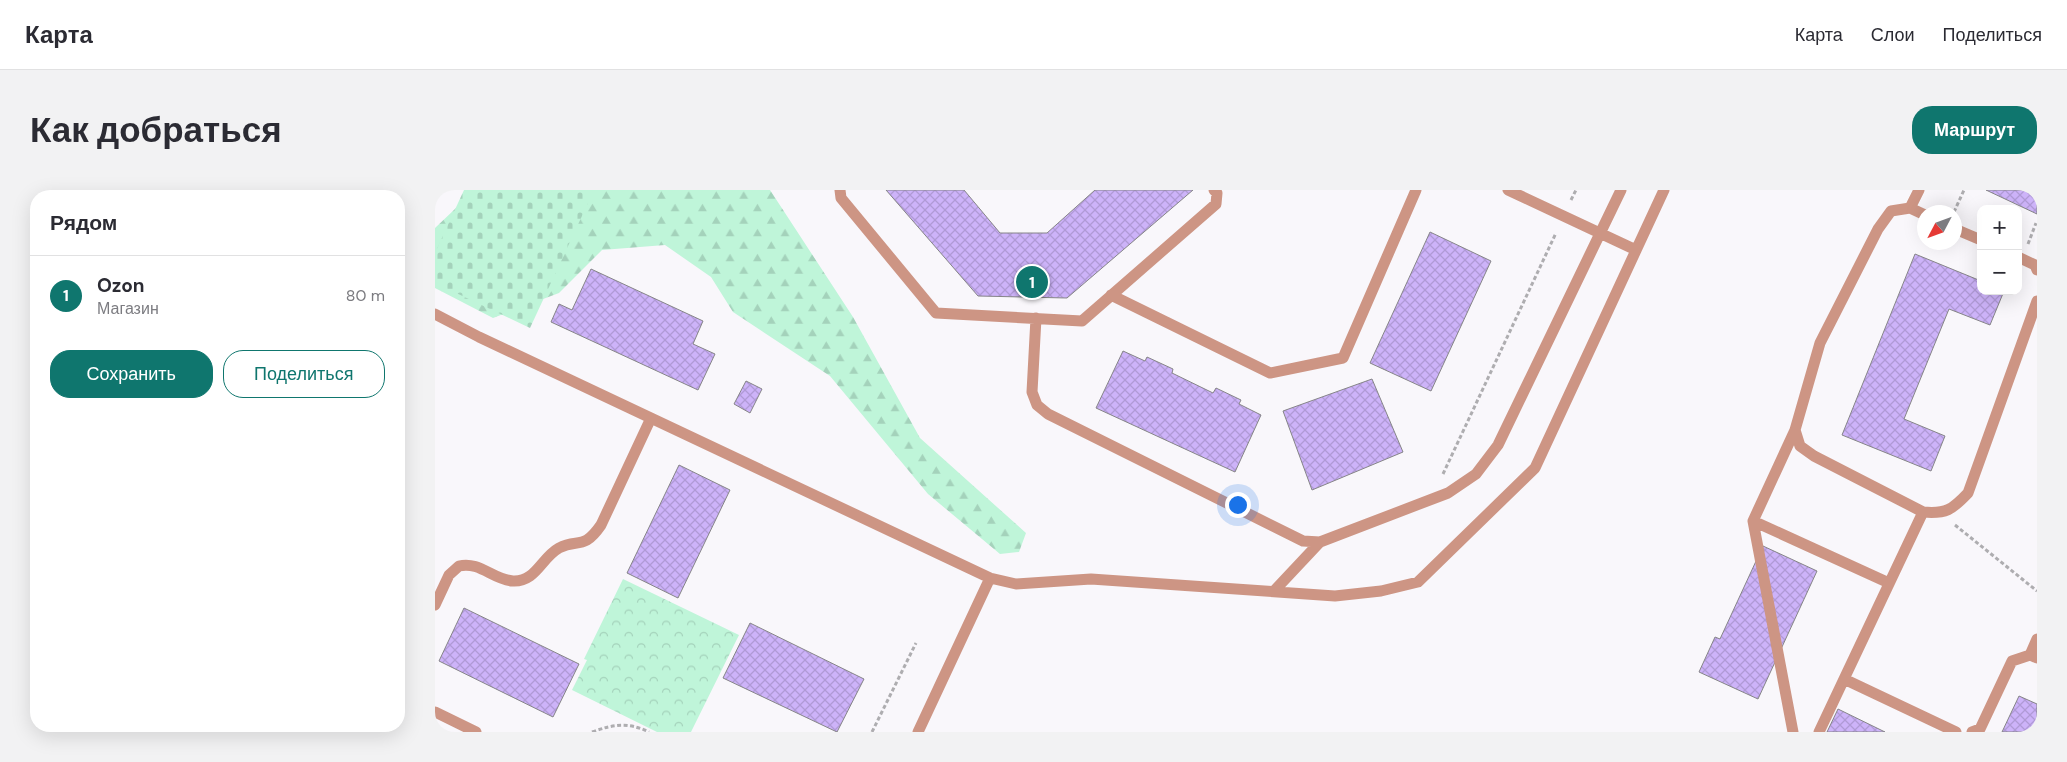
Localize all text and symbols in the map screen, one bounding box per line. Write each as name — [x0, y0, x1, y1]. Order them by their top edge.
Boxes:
text: Карта — [25, 19, 93, 50]
text: Карта — [1795, 23, 1843, 47]
text: Слои — [1871, 23, 1915, 47]
text: Поделиться — [1943, 23, 2042, 47]
button: Маршрут — [1912, 106, 2037, 154]
text: Как добраться — [30, 107, 282, 153]
north arrow — [1917, 205, 1962, 250]
map controls — [1977, 205, 2022, 295]
button: + — [1977, 205, 2022, 250]
text: Рядом — [50, 209, 117, 237]
button: − — [1977, 250, 2022, 295]
pin: 1 — [1016, 263, 1048, 301]
text: Ozon — [97, 273, 145, 298]
text: 1 — [63, 285, 69, 306]
text: 80 m — [346, 285, 385, 306]
text: Магазин — [97, 298, 159, 319]
button: Сохранить — [50, 350, 213, 398]
button: Поделиться — [223, 350, 385, 398]
your location — [1225, 492, 1251, 518]

